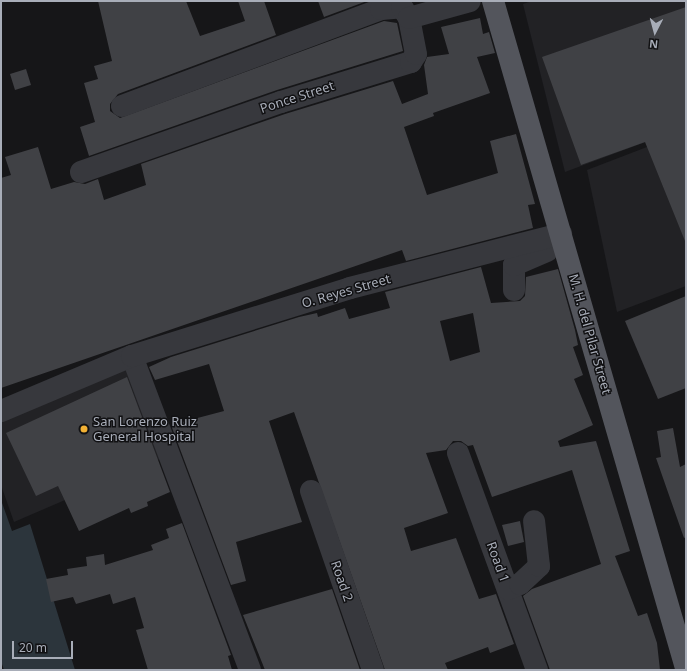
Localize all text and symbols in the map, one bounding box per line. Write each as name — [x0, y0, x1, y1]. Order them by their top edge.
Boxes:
north arrow — [635, 12, 675, 52]
text: N — [648, 37, 659, 52]
street label: Ponce Street — [258, 78, 336, 116]
street label: O. Reyes Street — [300, 271, 392, 311]
street label: M. H. del Pilar Street — [565, 272, 615, 396]
place label: San Lorenzo Ruiz General Hospital — [93, 414, 197, 445]
marker: San Lorenzo Ruiz General Hospital — [78, 423, 90, 435]
street label: Road 1 — [483, 540, 513, 584]
street label: Road 2 — [328, 559, 356, 603]
scale bar — [14, 633, 75, 659]
text: 20 m — [19, 639, 47, 656]

